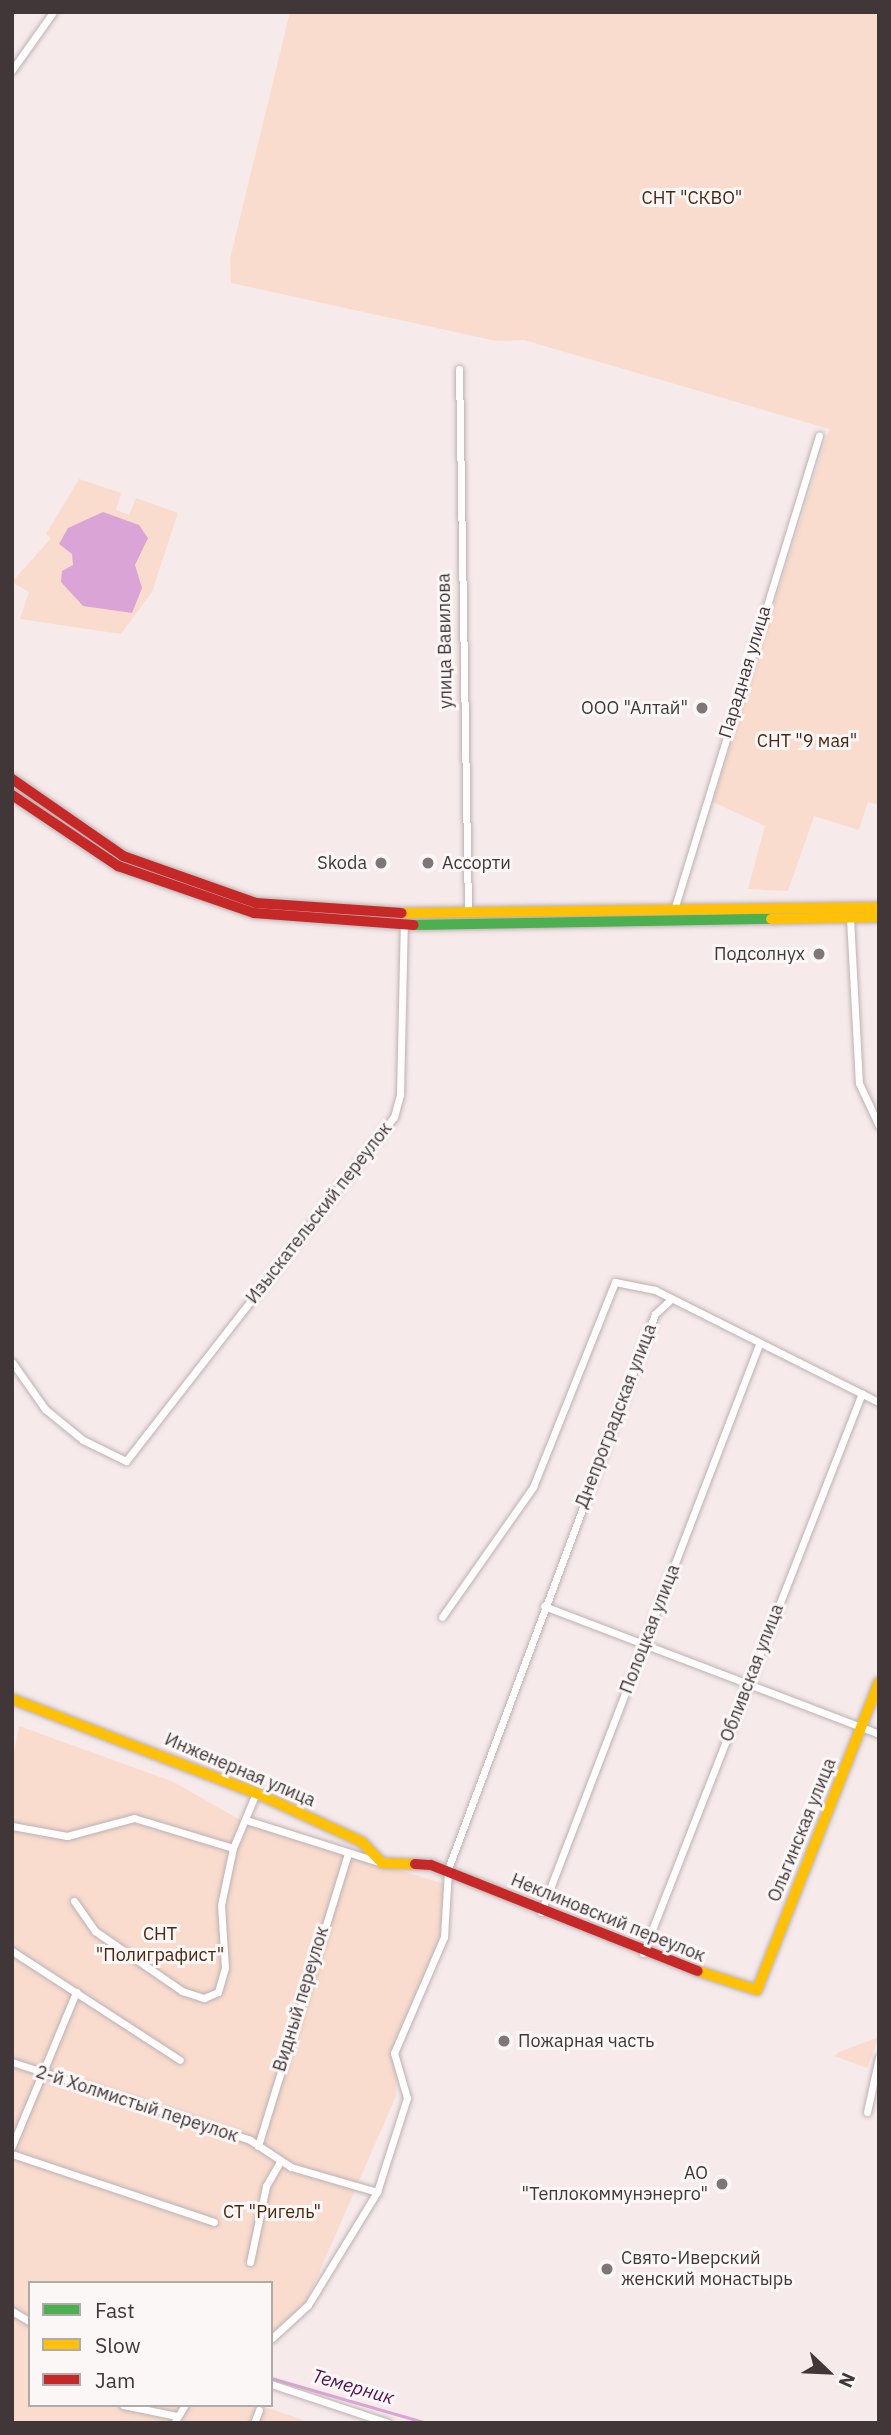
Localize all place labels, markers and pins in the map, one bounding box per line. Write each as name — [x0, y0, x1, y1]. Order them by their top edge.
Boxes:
place label: ООО "Алтай" — [581, 697, 688, 719]
marker: ООО "Алтай" — [694, 700, 710, 716]
place label: Skoda — [317, 852, 367, 874]
place label: Ассорти — [442, 852, 511, 874]
marker: Skoda — [373, 855, 389, 871]
marker: Ассорти — [420, 855, 436, 871]
place label: Подсолнух — [714, 943, 805, 965]
marker: Подсолнух — [811, 946, 827, 962]
place label: Пожарная часть — [518, 2030, 654, 2052]
marker: Пожарная часть — [496, 2033, 512, 2049]
place label: АО "Теплокоммунэнерго" — [521, 2163, 708, 2206]
marker: АО "Теплокоммунэнерго" — [714, 2176, 730, 2192]
place label: Свято-Иверский женский монастырь — [621, 2248, 793, 2290]
marker: Свято-Иверский женский монастырь — [599, 2261, 615, 2277]

